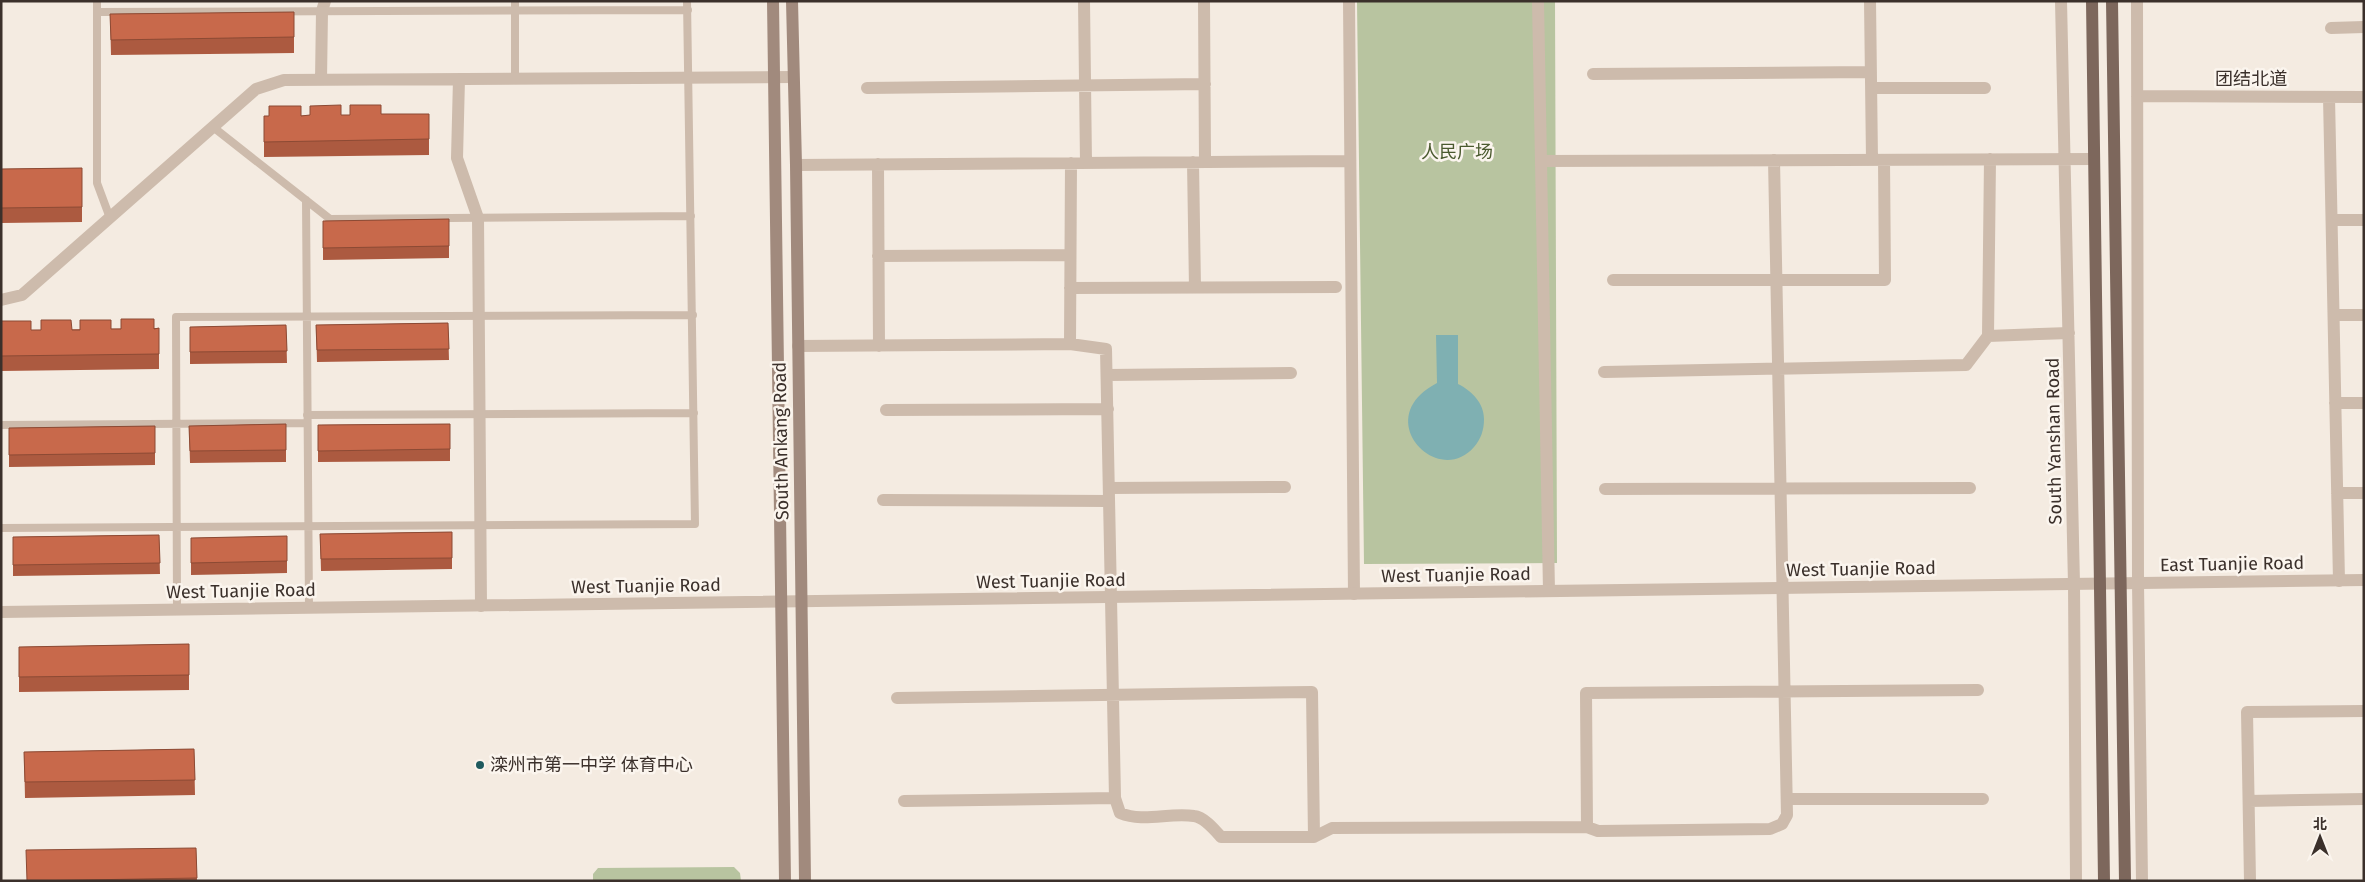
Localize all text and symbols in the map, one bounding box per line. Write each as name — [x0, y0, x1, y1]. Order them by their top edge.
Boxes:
street label: 团结北道 — [2215, 68, 2287, 90]
park label: 人民广场 — [1421, 141, 1493, 163]
street label: South Yanshan Road — [2042, 357, 2066, 525]
street label: South Ankang Road — [769, 362, 793, 520]
street label: East Tuanjie Road — [2160, 552, 2304, 576]
street label: West Tuanjie Road — [1786, 557, 1936, 581]
street label: West Tuanjie Road — [1381, 563, 1531, 587]
street label: West Tuanjie Road — [976, 569, 1126, 593]
street label: West Tuanjie Road — [571, 574, 721, 598]
street label: West Tuanjie Road — [166, 579, 316, 603]
place label: 滦州市第一中学 体育中心 — [490, 754, 693, 776]
marker: 滦州市第一中学 体育中心 — [474, 759, 486, 771]
north arrow — [2295, 812, 2345, 862]
text: 北 — [2313, 816, 2327, 833]

